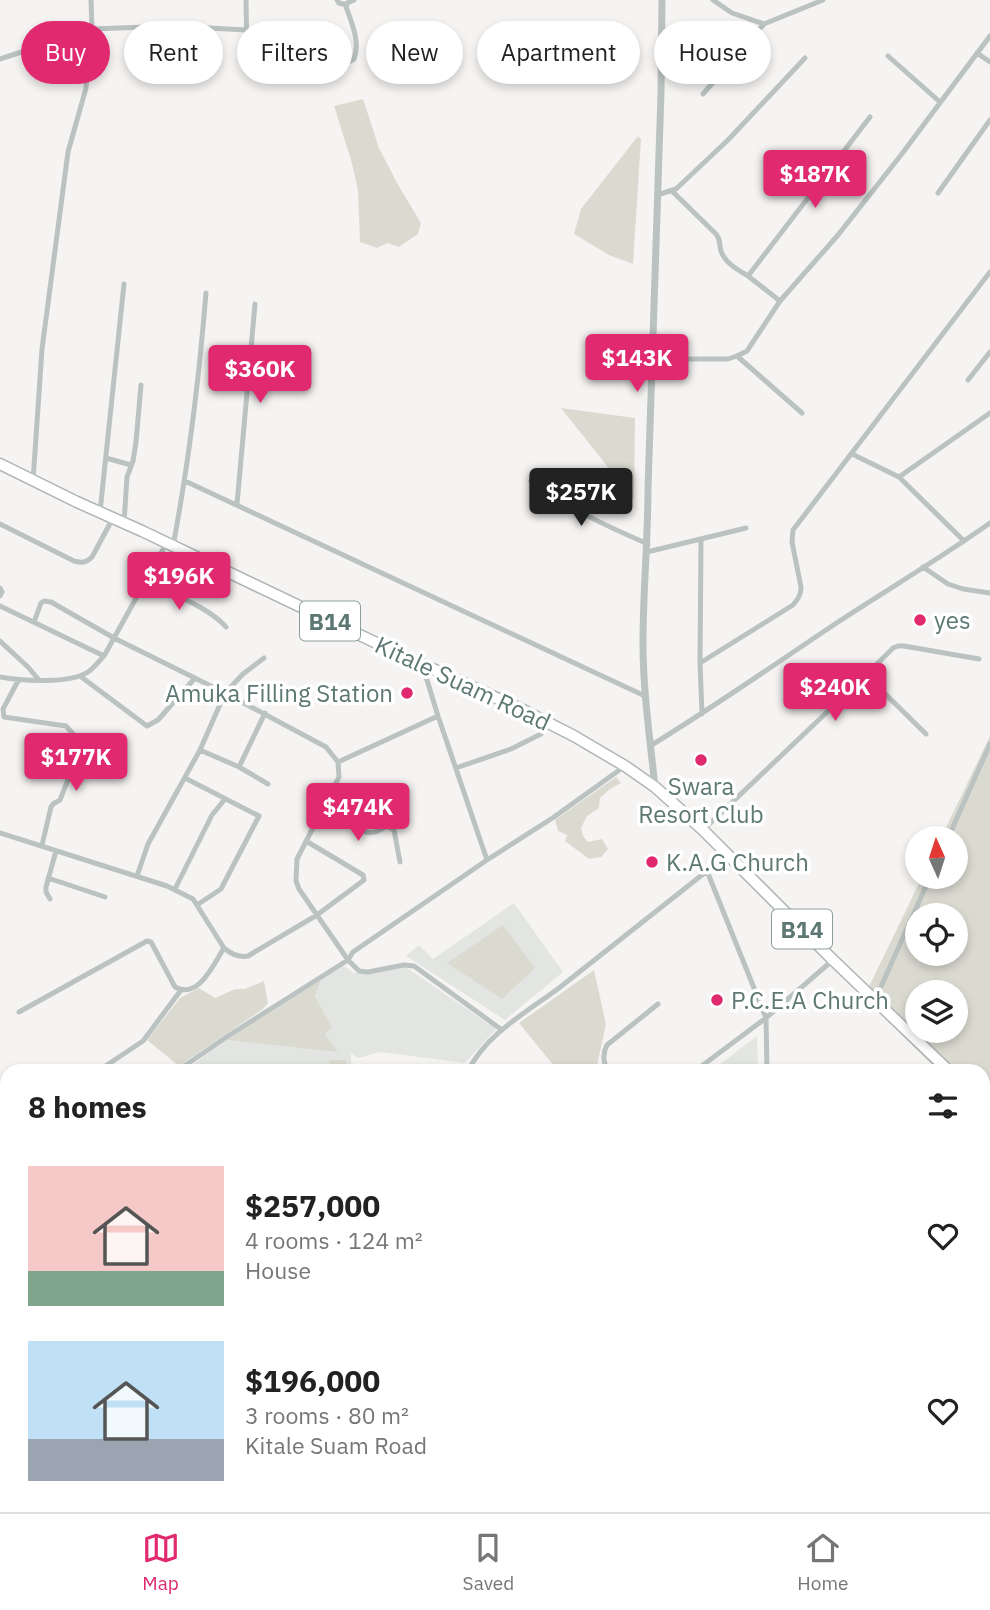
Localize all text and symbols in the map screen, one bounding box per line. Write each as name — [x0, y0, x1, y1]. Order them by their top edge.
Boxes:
chip: Buy — [21, 21, 110, 84]
chip: Rent — [124, 21, 223, 84]
chip: Filters — [237, 21, 352, 84]
chip: New — [366, 21, 463, 84]
chip: Apartment — [477, 21, 640, 84]
chip: House — [654, 21, 771, 84]
pin: $187K — [766, 150, 864, 210]
text: $187K — [779, 158, 851, 188]
pin: $143K — [588, 334, 686, 394]
text: $143K — [601, 342, 673, 372]
pin: $360K — [211, 346, 309, 405]
text: $360K — [224, 353, 296, 383]
pin: $257K — [532, 468, 630, 528]
text: $257K — [545, 476, 617, 506]
pin: $196K — [130, 552, 228, 612]
text: $196K — [143, 560, 215, 590]
road number: B14 — [300, 601, 360, 640]
place label: yes — [934, 604, 971, 636]
marker: yes — [912, 612, 928, 628]
street label: Kitale Suam Road — [370, 628, 556, 738]
pin: $240K — [786, 664, 884, 723]
text: $240K — [799, 671, 871, 701]
place label: Amuka Filling Station — [165, 677, 393, 709]
marker: Amuka Filling Station — [399, 685, 415, 701]
pin: $177K — [27, 734, 125, 793]
text: $177K — [40, 741, 112, 771]
marker: Swara Resort Club — [693, 752, 709, 768]
place label: Swara Resort Club — [638, 770, 764, 830]
pin: $474K — [309, 784, 407, 843]
text: $474K — [322, 791, 394, 821]
north arrow — [905, 826, 968, 889]
map controls — [905, 826, 968, 1043]
place label: K.A.G Church — [666, 846, 809, 878]
marker: K.A.G Church — [644, 854, 660, 870]
button: locate — [905, 903, 968, 966]
road number: B14 — [772, 910, 832, 948]
button: layers — [905, 980, 968, 1043]
place label: P.C.E.A Church — [731, 984, 889, 1016]
marker: P.C.E.A Church — [709, 992, 725, 1008]
text: 8 homes — [28, 1087, 147, 1126]
icon: filters — [924, 1087, 962, 1125]
text: $257,000 — [245, 1186, 380, 1225]
icon: home — [84, 1194, 168, 1278]
icon: heart — [924, 1217, 962, 1255]
text: 4 rooms · 124 m² — [245, 1225, 423, 1255]
text: House — [245, 1255, 311, 1285]
text: $196,000 — [245, 1361, 380, 1400]
icon: home — [84, 1369, 168, 1453]
icon: heart — [924, 1392, 962, 1430]
text: 3 rooms · 80 m² — [245, 1400, 409, 1430]
text: Kitale Suam Road — [245, 1430, 427, 1460]
tab: Map — [142, 1529, 180, 1595]
tab: Saved — [463, 1529, 514, 1595]
tab: Home — [797, 1529, 848, 1595]

